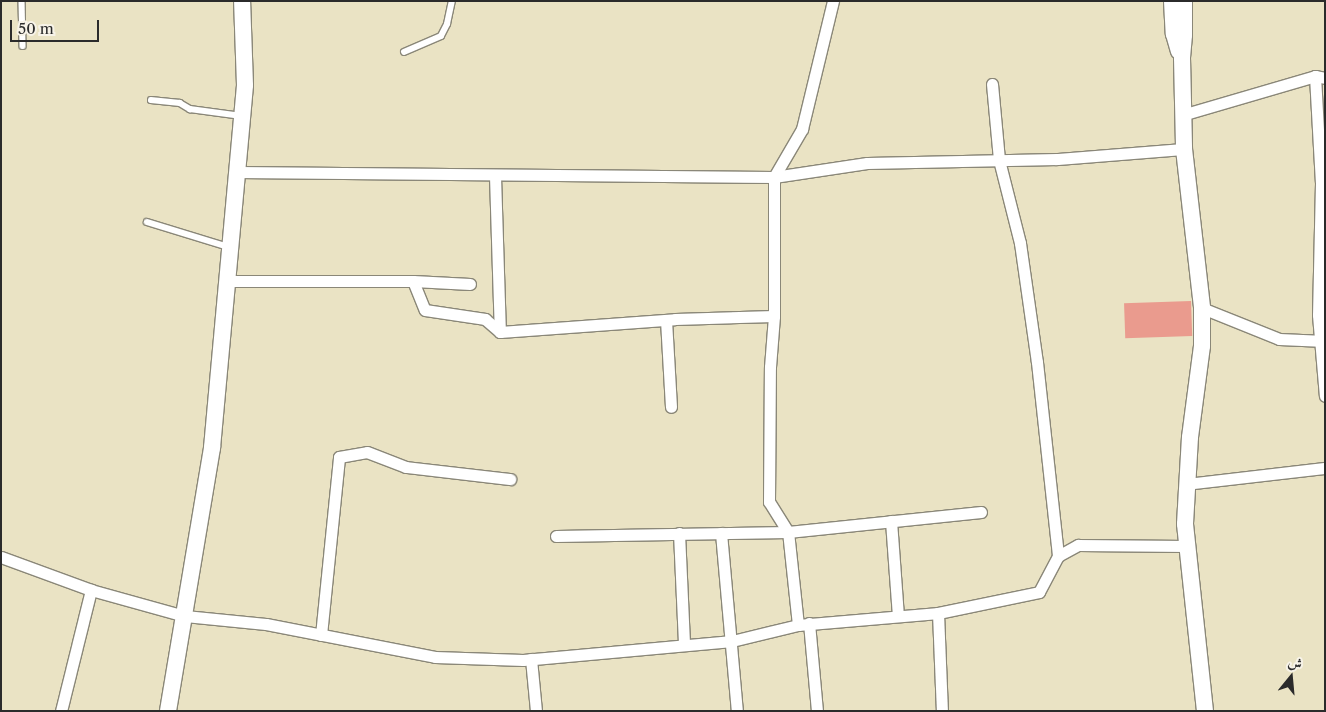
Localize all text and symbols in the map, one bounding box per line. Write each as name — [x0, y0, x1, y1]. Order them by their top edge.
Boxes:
scale bar — [12, 10, 101, 42]
text: 50 m — [18, 19, 54, 38]
north arrow — [1266, 652, 1316, 702]
text: ش — [1286, 652, 1305, 673]

